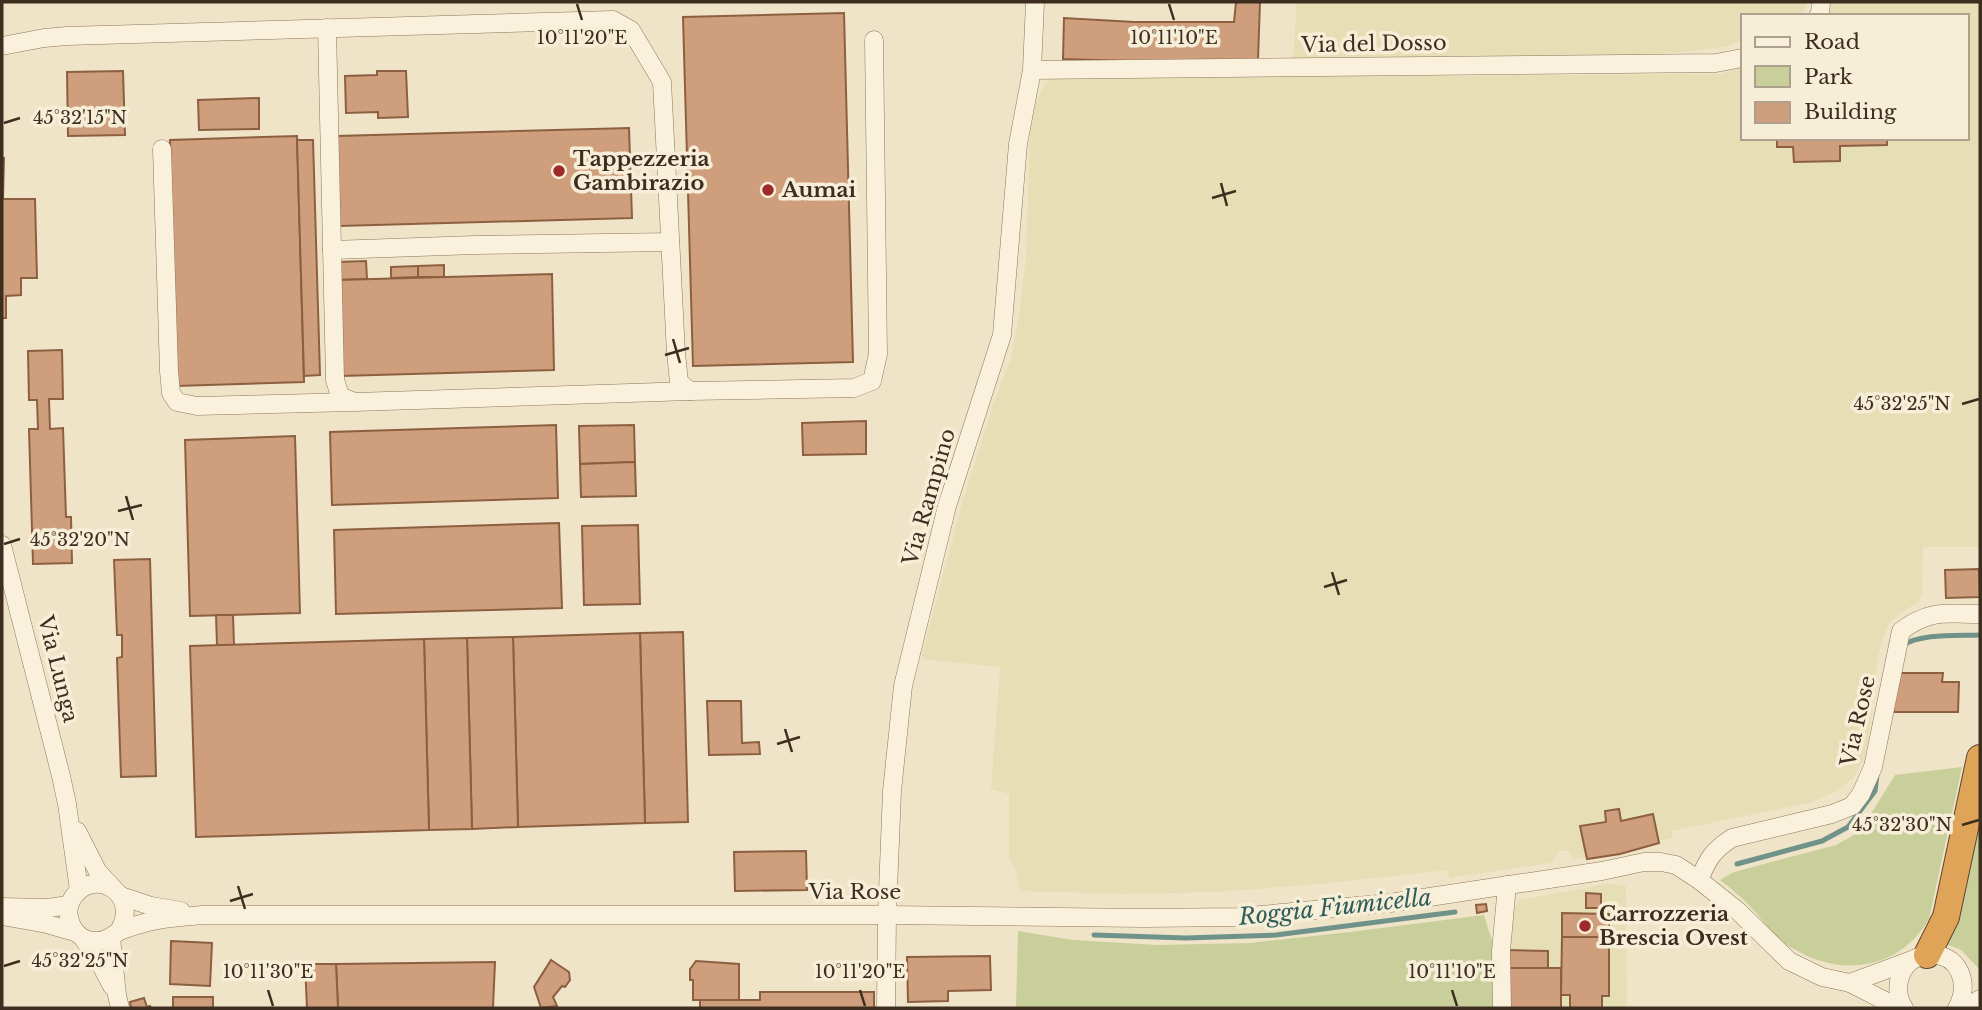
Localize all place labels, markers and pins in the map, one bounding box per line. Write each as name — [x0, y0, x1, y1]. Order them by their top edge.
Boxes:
place label: Tappezzeria Gambirazio — [573, 146, 710, 196]
marker: Tappezzeria Gambirazio — [551, 163, 567, 179]
place label: Aumai — [781, 177, 857, 203]
marker: Aumai — [760, 182, 776, 198]
place label: Carrozzeria Brescia Ovest — [1599, 901, 1748, 951]
marker: Carrozzeria Brescia Ovest — [1577, 918, 1593, 934]

